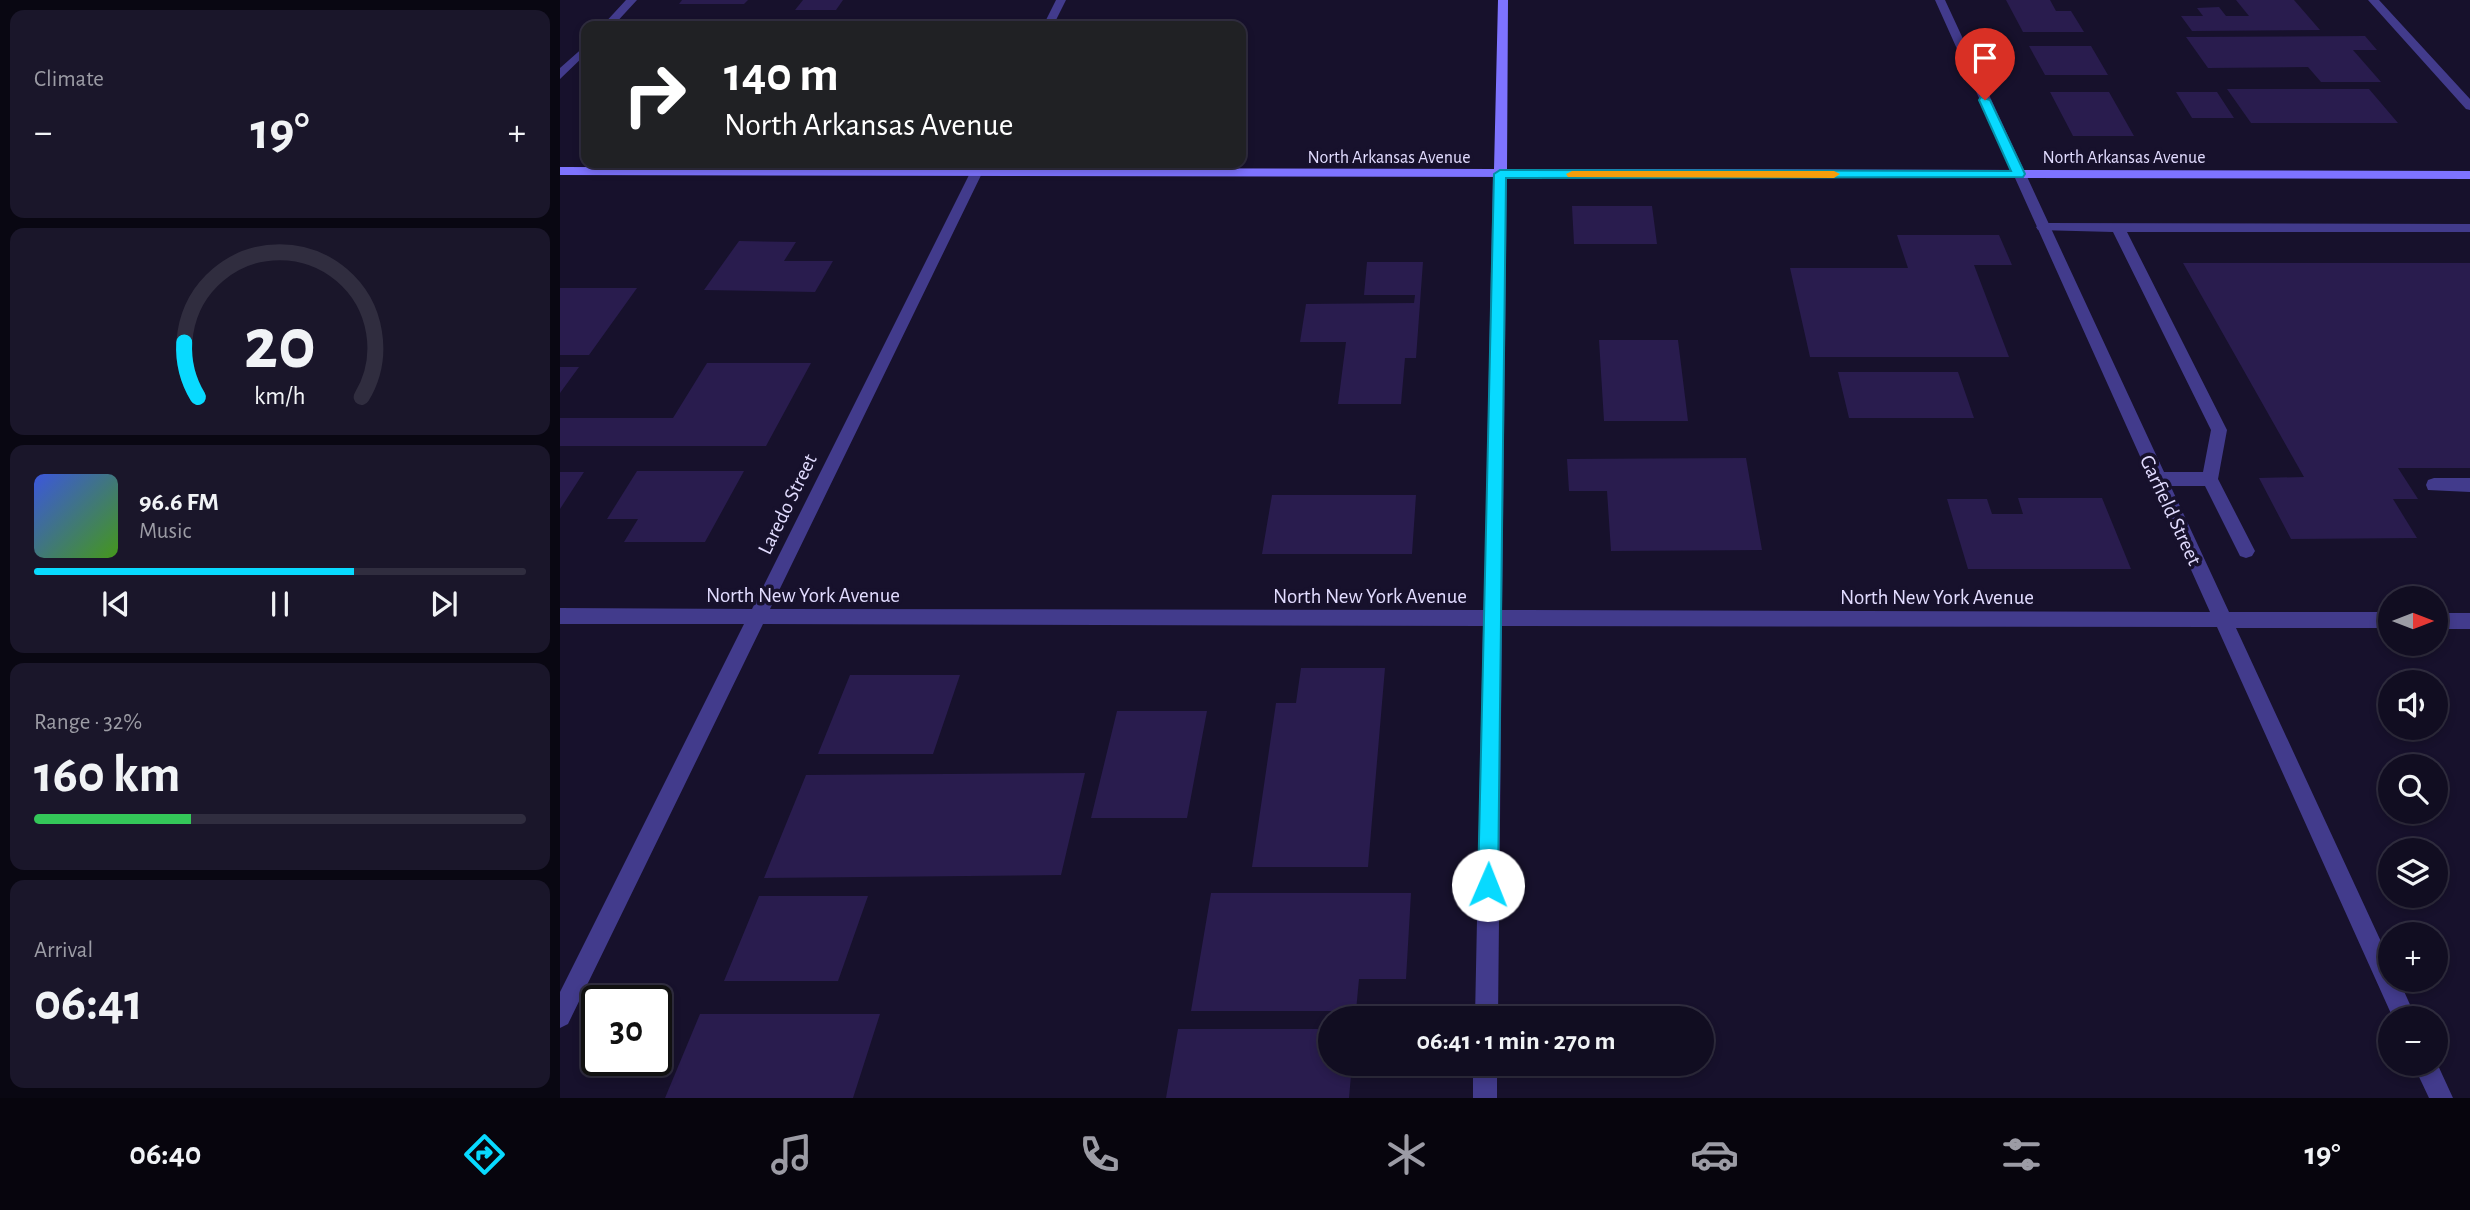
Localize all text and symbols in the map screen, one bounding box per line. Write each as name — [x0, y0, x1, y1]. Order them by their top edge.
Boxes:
pin — [1955, 28, 2015, 100]
icon: arrive — [1966, 39, 2004, 77]
icon: right — [609, 49, 700, 140]
text: 140 m — [724, 51, 839, 100]
text: Climate — [34, 68, 104, 91]
text: 19° — [250, 106, 310, 158]
text: North Arkansas Avenue — [724, 109, 1014, 141]
text: − — [34, 114, 52, 152]
text: + — [508, 114, 526, 152]
street label: North Arkansas Avenue — [1308, 149, 1470, 167]
street label: North Arkansas Avenue — [2043, 149, 2205, 167]
text: 20 — [244, 310, 316, 383]
text: km/h — [254, 384, 306, 409]
street label: Laredo Street — [754, 450, 821, 558]
street label: Garfield Street — [2136, 452, 2205, 569]
text: 96.6 FM — [139, 489, 219, 515]
text: Music — [139, 520, 191, 543]
icon: previous — [97, 585, 135, 623]
icon: pause — [261, 585, 299, 623]
icon: next — [425, 585, 463, 623]
street label: North New York Avenue — [706, 585, 900, 606]
street label: North New York Avenue — [1273, 586, 1467, 607]
north arrow — [2378, 586, 2448, 656]
map controls — [2378, 586, 2448, 1076]
street label: North New York Avenue — [1840, 587, 2034, 608]
button: sound — [2378, 670, 2448, 740]
text: Range · 32% — [34, 711, 142, 734]
text: 160 km — [34, 749, 180, 801]
button: search — [2378, 754, 2448, 824]
button: layers — [2378, 838, 2448, 908]
position arrow — [1451, 848, 1525, 922]
button: + — [2378, 922, 2448, 992]
text: Arrival — [34, 939, 93, 962]
text: 06:41 — [34, 977, 143, 1029]
speed limit sign: 30 — [581, 985, 672, 1076]
button: − — [2378, 1006, 2448, 1076]
text: 06:41 · 1 min · 270 m — [1417, 1028, 1615, 1054]
icon: directions — [460, 1130, 509, 1179]
icon: music — [767, 1130, 816, 1179]
icon: phone — [1075, 1130, 1124, 1179]
icon: climate — [1382, 1130, 1431, 1179]
icon: car — [1690, 1130, 1739, 1179]
icon: filters — [1997, 1130, 2046, 1179]
text: 06:40 — [129, 1138, 201, 1170]
text: 19° — [2304, 1138, 2341, 1170]

